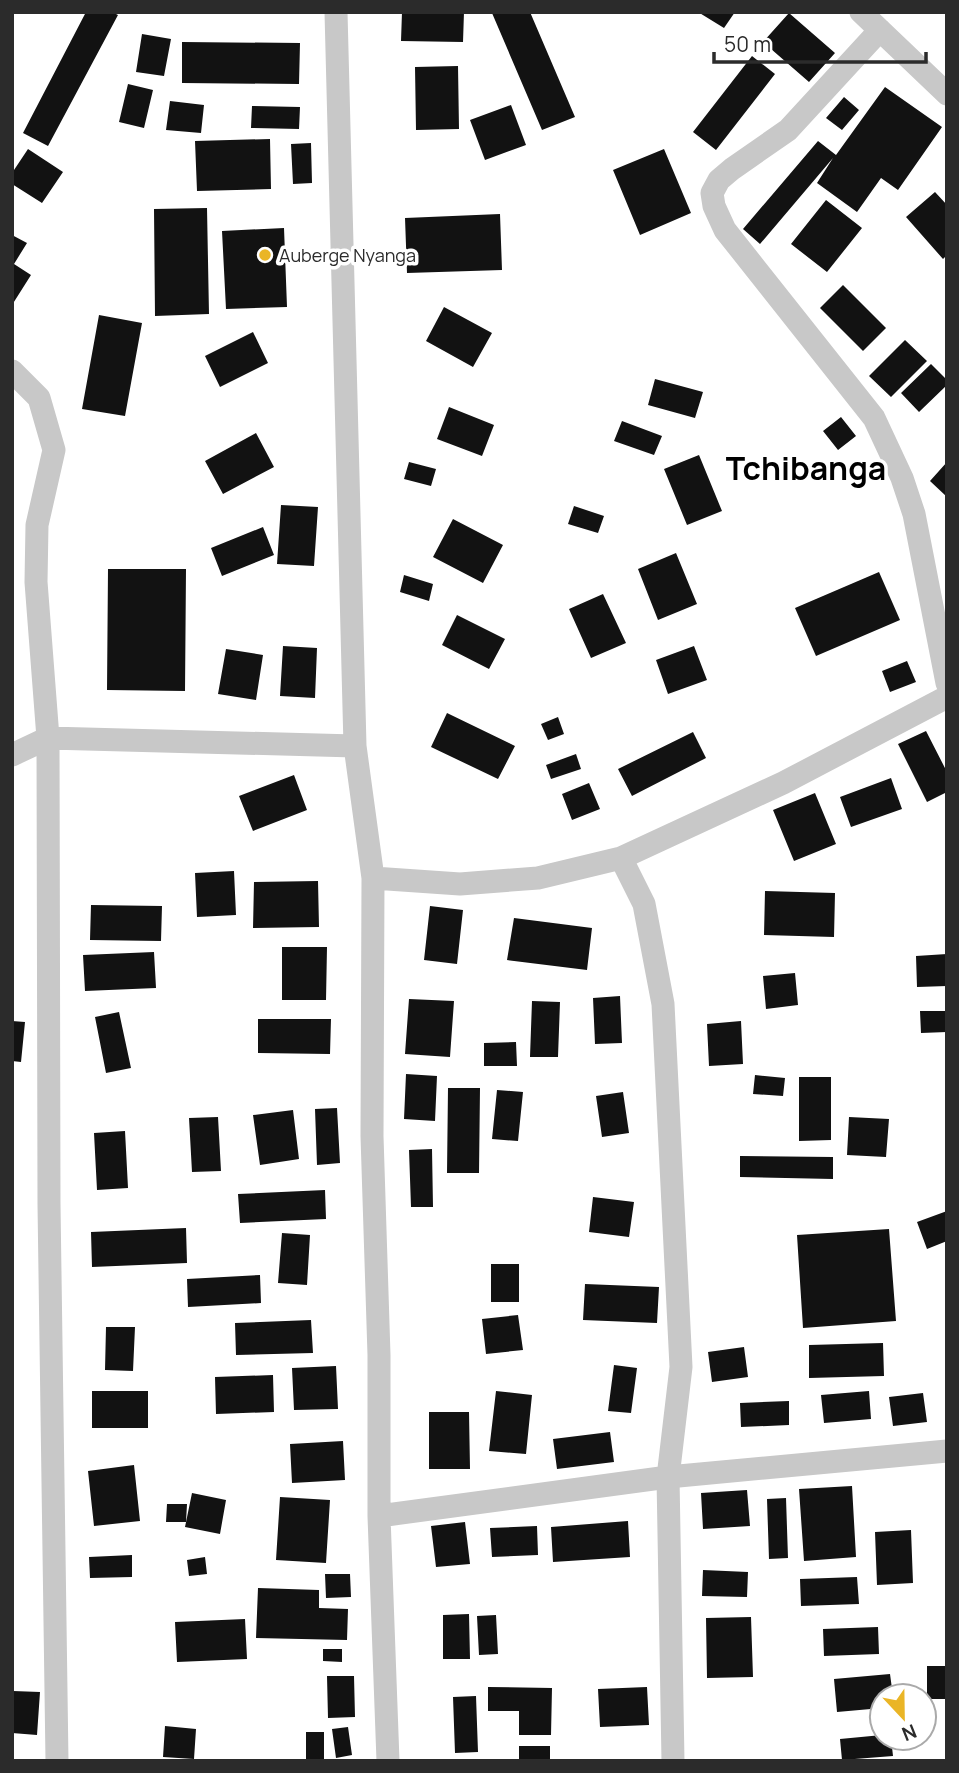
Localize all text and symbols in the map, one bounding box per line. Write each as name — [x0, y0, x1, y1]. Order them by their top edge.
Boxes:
scale bar — [714, 21, 926, 65]
text: 50 m — [724, 30, 771, 58]
place label: Auberge Nyanga — [279, 243, 416, 267]
marker: Auberge Nyanga — [257, 247, 273, 263]
district label: Tchibanga — [726, 446, 886, 490]
north arrow — [868, 1682, 938, 1752]
text: N — [898, 1718, 921, 1747]

